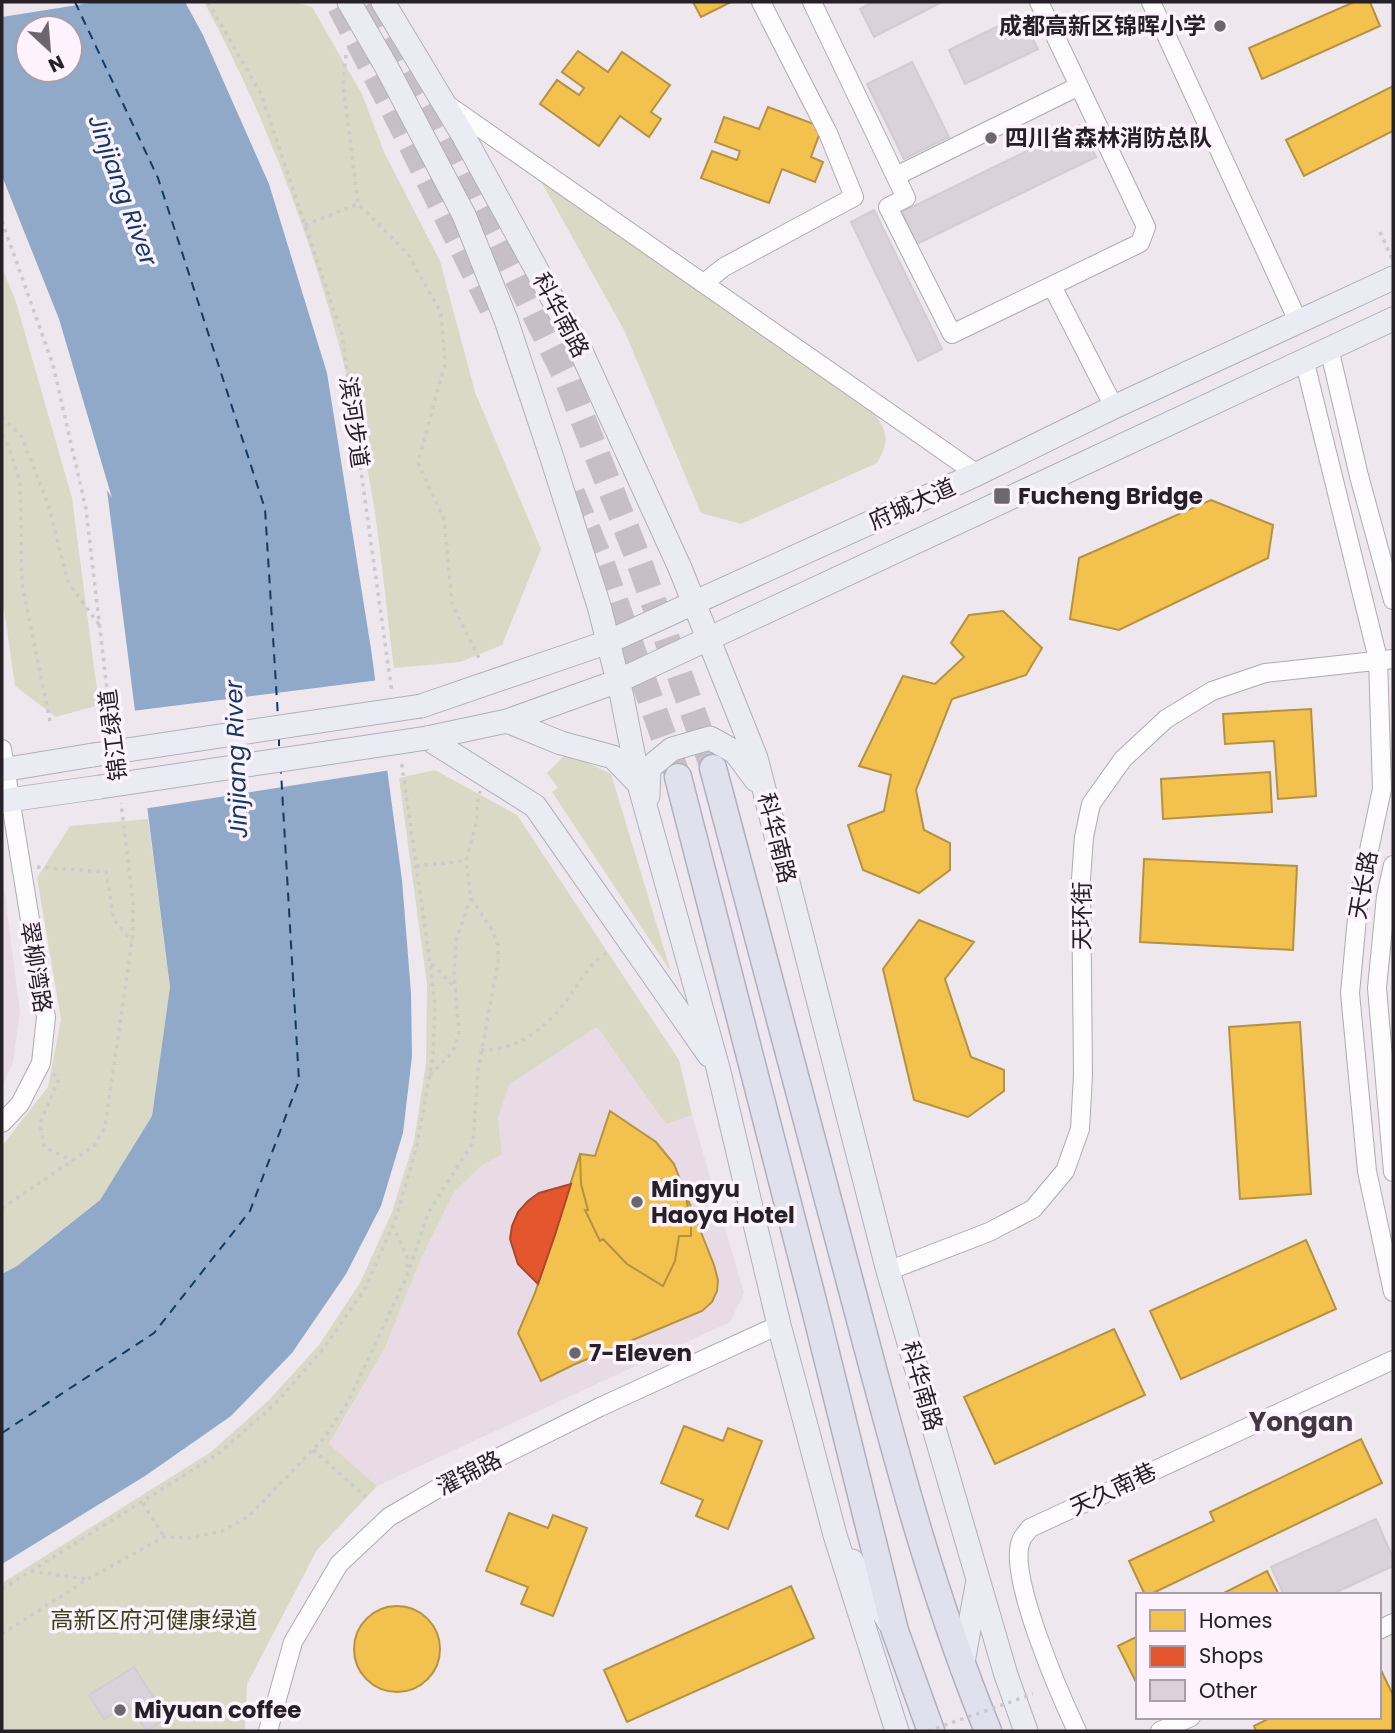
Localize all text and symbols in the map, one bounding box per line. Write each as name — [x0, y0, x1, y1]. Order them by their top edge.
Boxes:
place label: 成都高新区锦晖小学 — [999, 10, 1206, 42]
north arrow — [14, 14, 84, 84]
marker: 成都高新区锦晖小学 — [1212, 18, 1228, 34]
text: N — [44, 49, 69, 79]
water label: Jinjiang River — [80, 110, 166, 271]
place label: 四川省森林消防总队 — [1005, 122, 1212, 154]
marker: 四川省森林消防总队 — [983, 130, 999, 146]
street label: 科华南路 — [525, 267, 597, 363]
street label: 滨河步道 — [332, 374, 376, 470]
street label: 府城大道 — [863, 471, 961, 537]
place label: Fucheng Bridge — [1018, 480, 1203, 512]
marker: Fucheng Bridge — [992, 486, 1012, 506]
water label: Jinjiang River — [217, 678, 255, 839]
street label: 锦江绿道 — [92, 687, 134, 783]
street label: 科华南路 — [750, 789, 804, 887]
street label: 天长路 — [1341, 848, 1385, 922]
street label: 天环街 — [1066, 882, 1098, 951]
street label: 翠柳湾路 — [13, 919, 59, 1015]
place label: Mingyu Haoya Hotel — [651, 1173, 795, 1231]
marker: Mingyu Haoya Hotel — [629, 1194, 645, 1210]
place label: 7-Eleven — [589, 1337, 692, 1369]
street label: 科华南路 — [894, 1337, 950, 1435]
marker: 7-Eleven — [567, 1345, 583, 1361]
district label: Yongan — [1249, 1404, 1353, 1440]
street label: 濯锦路 — [431, 1443, 507, 1503]
street label: 天久南巷 — [1065, 1455, 1161, 1523]
legend — [1136, 1593, 1381, 1719]
park label: 高新区府河健康绿道 — [51, 1604, 258, 1636]
text: Homes — [1199, 1606, 1273, 1635]
text: Shops — [1199, 1641, 1263, 1670]
text: Other — [1199, 1676, 1258, 1705]
place label: Miyuan coffee — [134, 1694, 301, 1726]
marker: Miyuan coffee — [112, 1702, 128, 1718]

